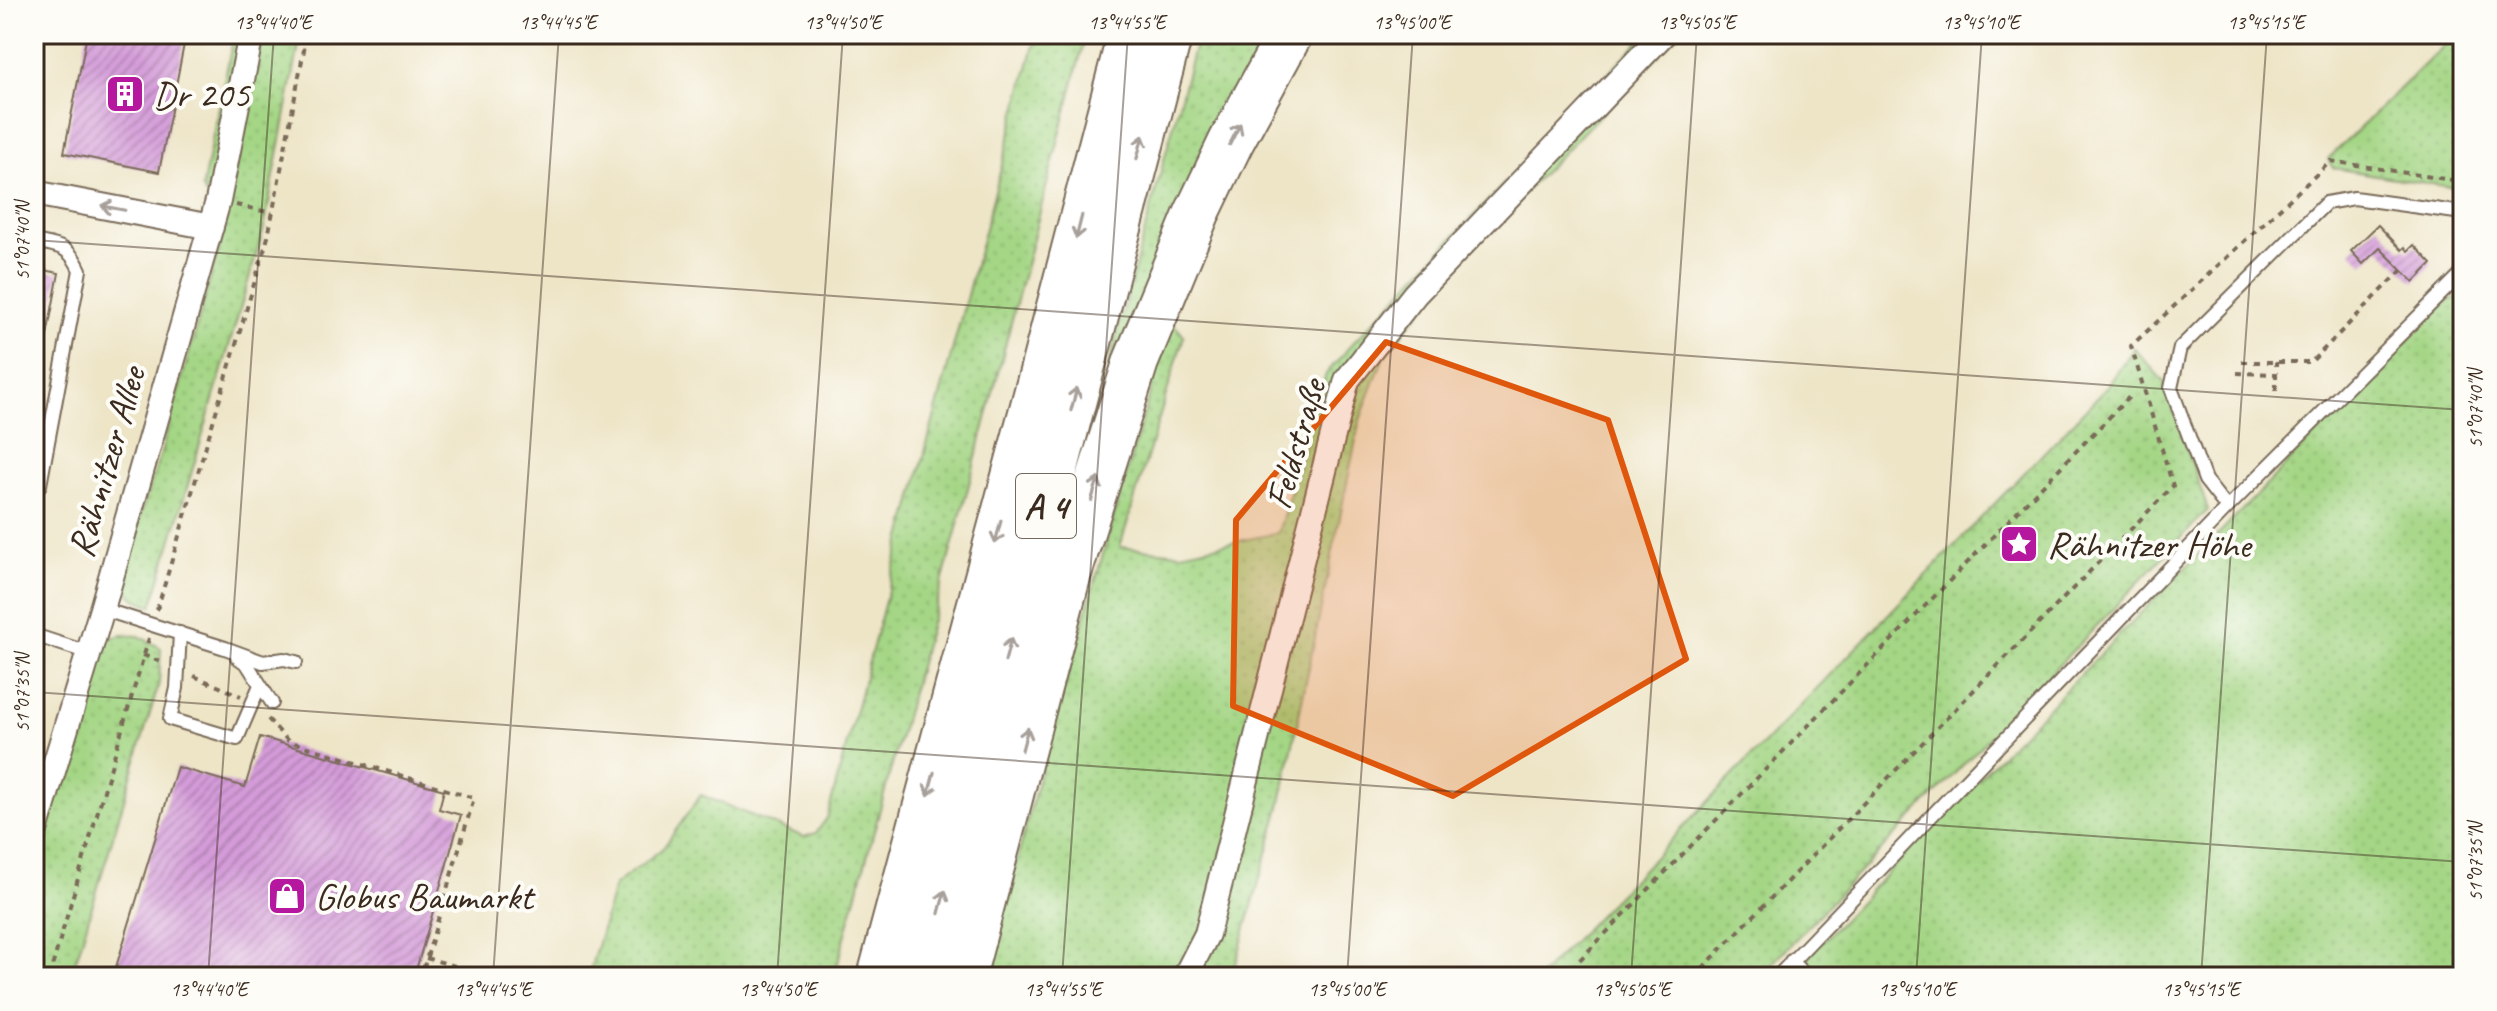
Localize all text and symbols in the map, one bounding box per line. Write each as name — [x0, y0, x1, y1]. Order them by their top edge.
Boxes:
text: 13°44'40"E — [234, 10, 314, 35]
text: 13°44'45"E — [519, 10, 599, 35]
text: 13°44'50"E — [804, 10, 884, 35]
text: 13°44'55"E — [1088, 10, 1168, 35]
text: 13°45'00"E — [1373, 10, 1453, 35]
text: 13°45'05"E — [1658, 10, 1738, 35]
text: 13°45'10"E — [1942, 10, 2022, 35]
text: 13°45'15"E — [2227, 10, 2307, 35]
place label: Dr 205 — [153, 71, 251, 118]
building icon: Dr 205 — [104, 73, 146, 115]
one-way arrow — [1228, 123, 1243, 146]
one-way arrow — [1134, 135, 1149, 161]
text: 51°07'40"N — [10, 199, 35, 280]
one-way arrow — [101, 200, 126, 215]
one-way arrow — [1071, 214, 1086, 240]
street label: Rähnitzer Allee — [57, 359, 157, 562]
text: 51°07'40"N — [2463, 367, 2488, 448]
street label: Feldstraße — [1255, 371, 1337, 514]
one-way arrow — [1068, 386, 1083, 412]
road number: A 4 — [1016, 474, 1076, 538]
one-way arrow — [1088, 476, 1103, 502]
one-way arrow — [990, 519, 1005, 545]
place label: Rähnitzer Höhe — [2047, 521, 2253, 568]
place icon: Rähnitzer Höhe — [1998, 523, 2040, 565]
one-way arrow — [1001, 638, 1016, 664]
text: 51°07'35"N — [10, 651, 35, 732]
one-way arrow — [1019, 727, 1034, 753]
one-way arrow — [923, 770, 938, 796]
text: 51°07'35"N — [2463, 820, 2488, 901]
place label: Globus Baumarkt — [315, 873, 536, 920]
shop icon: Globus Baumarkt — [266, 875, 308, 917]
one-way arrow — [935, 889, 950, 915]
text: 13°44'40"E — [170, 977, 250, 1002]
text: 13°44'45"E — [454, 977, 534, 1002]
text: 13°44'50"E — [739, 977, 819, 1002]
text: 13°44'55"E — [1024, 977, 1104, 1002]
text: 13°45'00"E — [1308, 977, 1388, 1002]
text: 13°45'05"E — [1593, 977, 1673, 1002]
text: 13°45'10"E — [1878, 977, 1958, 1002]
text: 13°45'15"E — [2162, 977, 2242, 1002]

